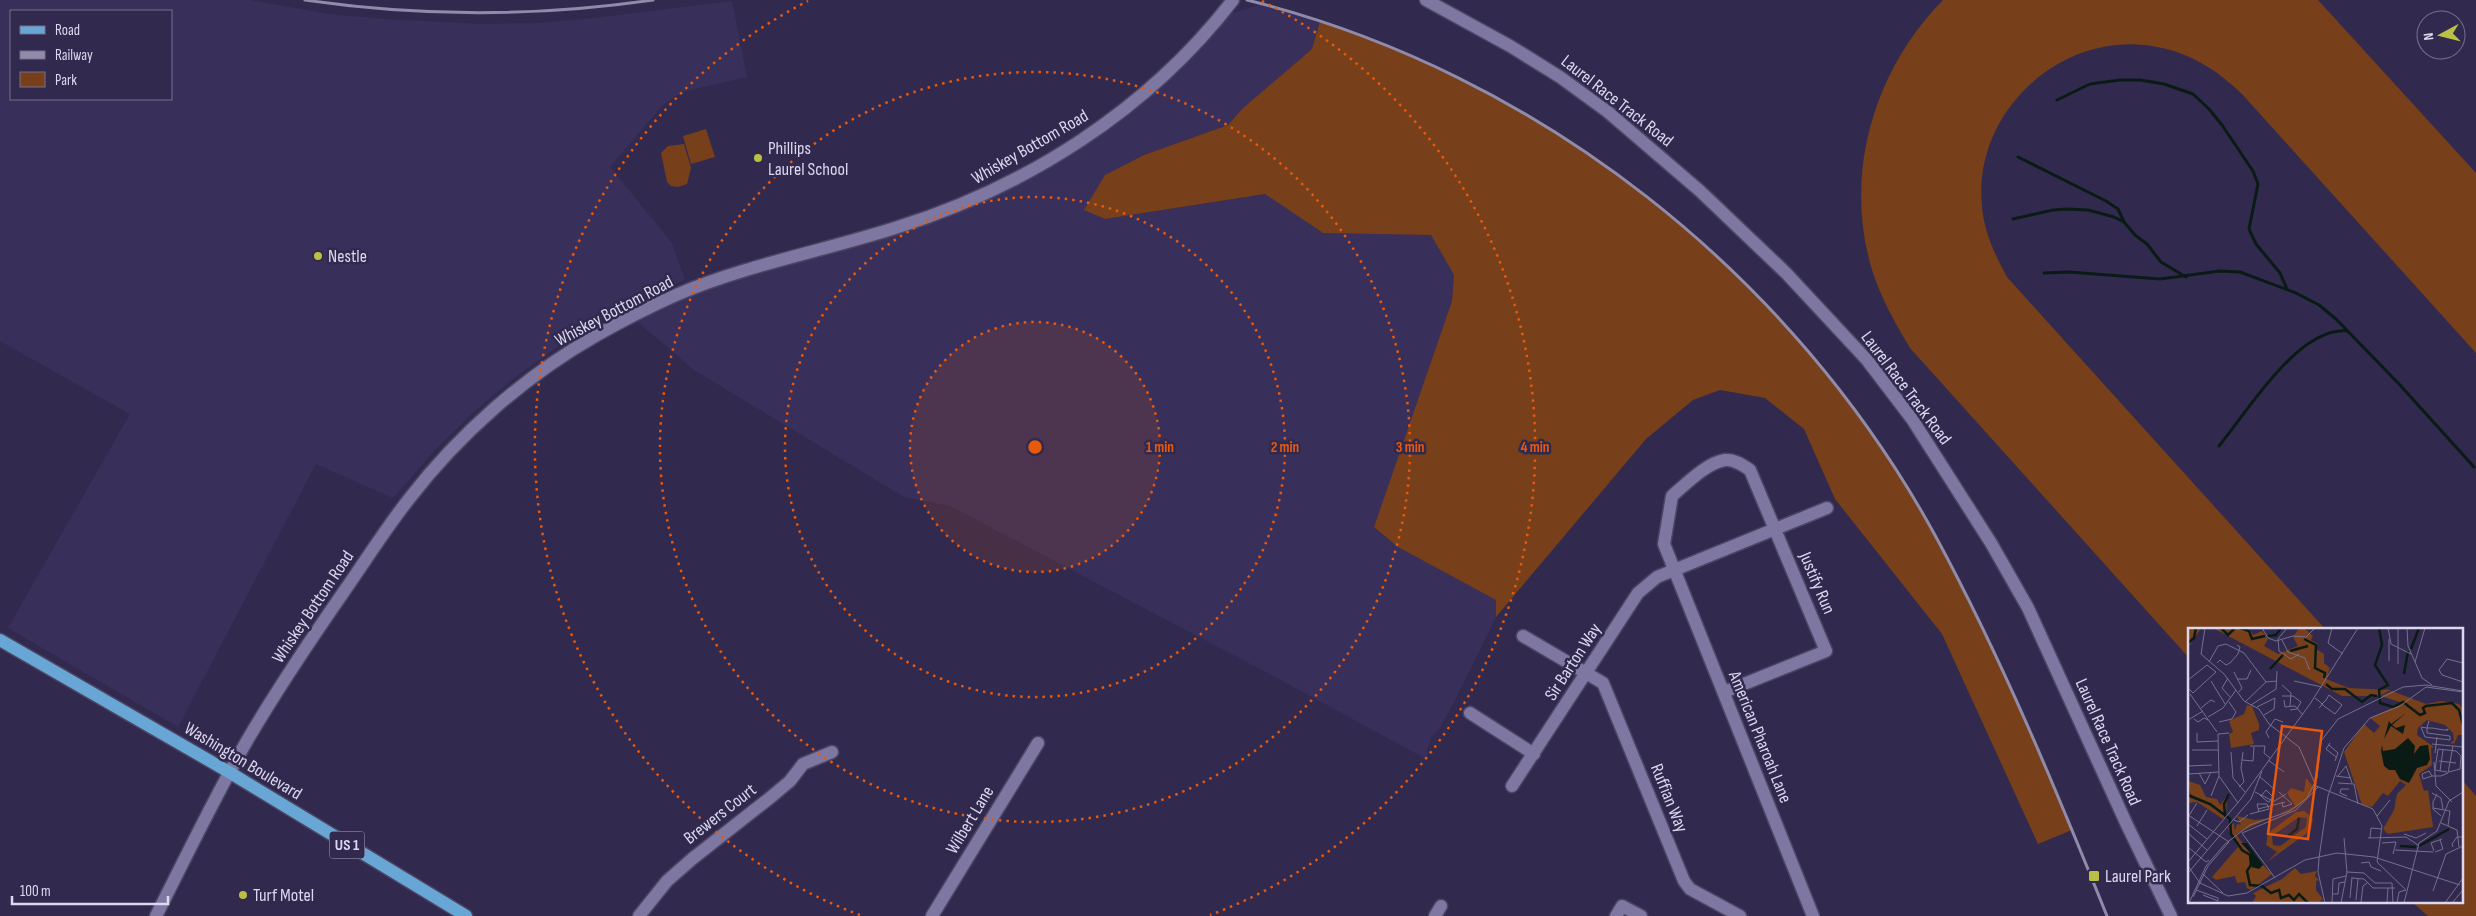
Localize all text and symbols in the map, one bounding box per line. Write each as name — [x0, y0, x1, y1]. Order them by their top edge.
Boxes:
legend — [10, 10, 172, 100]
north arrow — [2416, 10, 2466, 60]
text: Road — [55, 21, 80, 40]
text: N — [2420, 32, 2437, 41]
text: Railway — [55, 46, 93, 65]
street label: Laurel Race Track Road — [1557, 51, 1677, 151]
text: Park — [55, 71, 77, 90]
street label: Whiskey Bottom Road — [968, 105, 1092, 189]
place label: Phillips Laurel School — [768, 138, 848, 180]
marker: Phillips Laurel School — [752, 152, 764, 164]
place label: Nestle — [328, 246, 367, 267]
marker: Nestle — [312, 250, 324, 262]
street label: Whiskey Bottom Road — [551, 271, 677, 351]
street label: Laurel Race Track Road — [1857, 327, 1955, 449]
centre of rings — [1026, 438, 1044, 456]
text: 1 min — [1146, 438, 1174, 457]
text: 2 min — [1271, 438, 1299, 457]
text: 3 min — [1396, 438, 1424, 457]
text: 4 min — [1521, 438, 1549, 457]
street label: Whiskey Bottom Road — [268, 547, 358, 667]
street label: Justify Run — [1794, 548, 1839, 617]
street label: Sir Barton Way — [1540, 619, 1606, 705]
inset map — [2188, 628, 2464, 904]
street label: American Pharoah Lane — [1724, 667, 1796, 806]
street label: Laurel Race Track Road — [2071, 675, 2145, 809]
street label: Washington Boulevard — [180, 718, 306, 804]
street label: Ruffian Way — [1646, 761, 1692, 835]
street label: Brewers Court — [680, 779, 761, 849]
street label: Wilbert Lane — [942, 782, 998, 858]
road number: US 1 — [330, 832, 364, 858]
place label: Laurel Park — [2105, 866, 2171, 887]
marker: Laurel Park — [2087, 869, 2101, 883]
scale bar — [12, 874, 169, 906]
text: 100 m — [20, 882, 51, 901]
place label: Turf Motel — [253, 885, 314, 906]
marker: Turf Motel — [237, 889, 249, 901]

